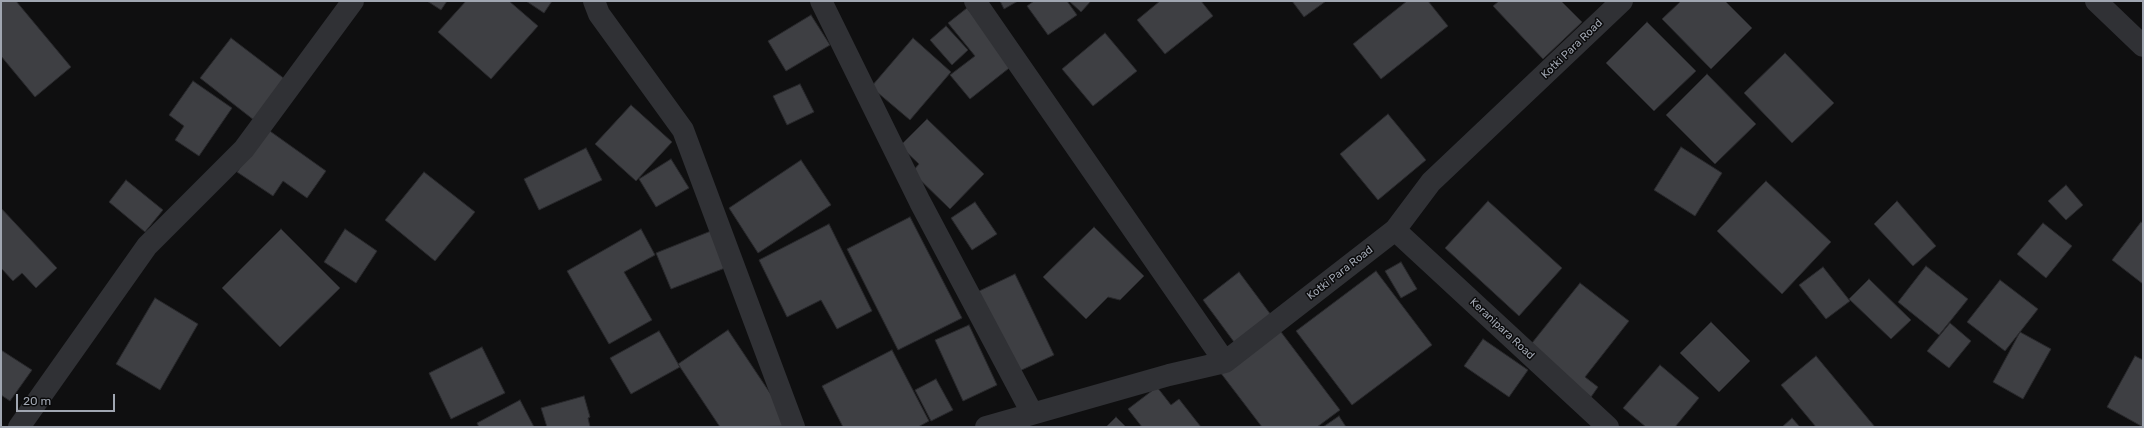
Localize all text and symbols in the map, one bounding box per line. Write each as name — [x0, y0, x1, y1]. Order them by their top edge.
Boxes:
street label: Kotki Para Road — [1539, 17, 1605, 81]
street label: Kotki Para Road — [1304, 243, 1376, 303]
street label: Keranipara Road — [1467, 296, 1537, 362]
scale bar — [18, 386, 117, 412]
text: 20 m — [23, 394, 51, 408]

